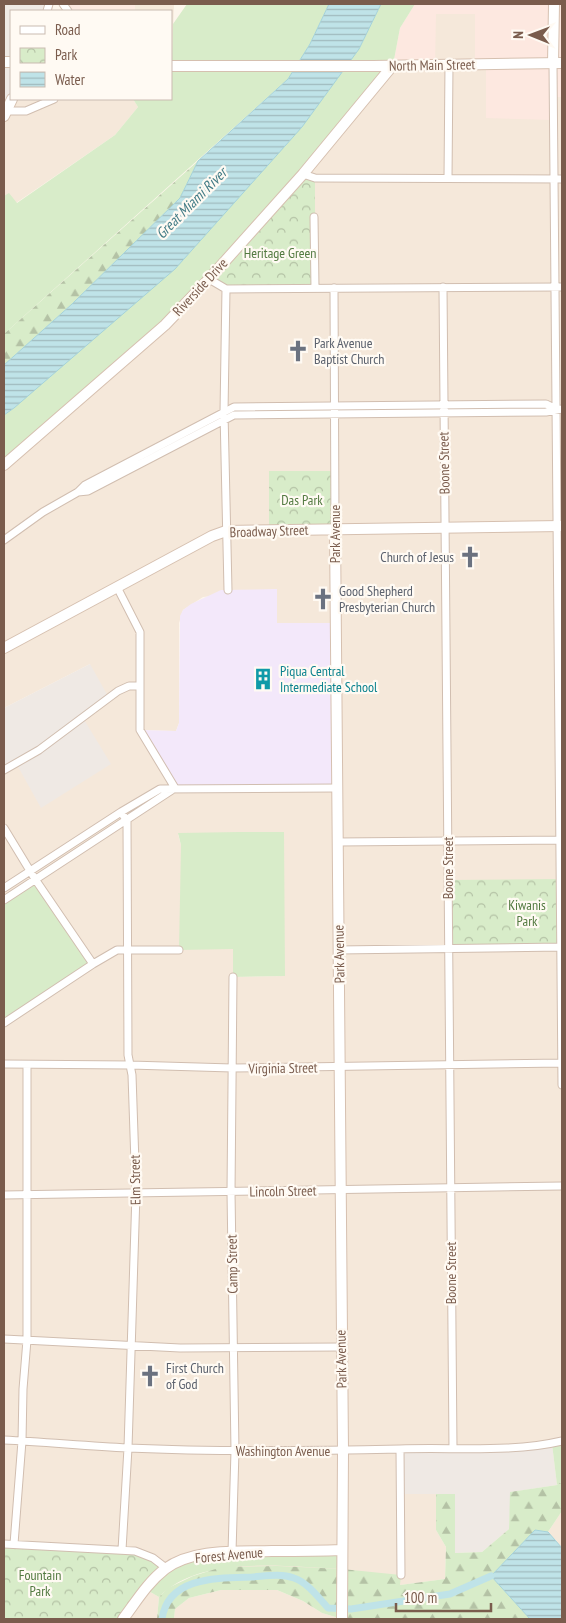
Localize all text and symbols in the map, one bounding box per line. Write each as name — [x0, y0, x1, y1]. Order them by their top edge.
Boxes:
legend — [10, 10, 172, 100]
north arrow — [506, 10, 556, 60]
text: Road — [55, 20, 81, 39]
text: N — [509, 31, 527, 39]
text: Park — [55, 45, 77, 64]
street label: North Main Street — [389, 55, 475, 75]
text: Water — [55, 70, 86, 89]
water label: Great Miami River — [152, 162, 232, 242]
park label: Heritage Green — [244, 244, 316, 262]
street label: Riverside Drive — [169, 254, 232, 320]
place label: Park Avenue Baptist Church — [314, 334, 384, 368]
church icon: Park Avenue Baptist Church — [285, 338, 311, 364]
street label: Boone Street — [434, 431, 454, 494]
park label: Das Park — [281, 491, 323, 509]
street label: Park Avenue — [326, 505, 344, 563]
street label: Broadway Street — [229, 521, 309, 541]
church icon: Church of Jesus — [457, 544, 483, 570]
place label: Church of Jesus — [380, 548, 454, 566]
place label: Good Shepherd Presbyterian Church — [339, 582, 435, 616]
church icon: Good Shepherd Presbyterian Church — [310, 586, 336, 612]
place label: Piqua Central Intermediate School — [280, 662, 378, 696]
building icon: Piqua Central Intermediate School — [250, 666, 276, 692]
street label: Boone Street — [439, 837, 457, 899]
park label: Kiwanis Park — [508, 896, 546, 930]
street label: Park Avenue — [329, 924, 349, 983]
street label: Virginia Street — [247, 1058, 318, 1078]
street label: Elm Street — [126, 1155, 144, 1205]
street label: Lincoln Street — [249, 1181, 317, 1201]
street label: Camp Street — [222, 1234, 242, 1294]
street label: Boone Street — [442, 1242, 460, 1304]
street label: Park Avenue — [331, 1329, 351, 1388]
place label: First Church of God — [166, 1359, 224, 1393]
church icon: First Church of God — [137, 1363, 163, 1389]
street label: Washington Avenue — [236, 1442, 331, 1460]
street label: Forest Avenue — [194, 1543, 264, 1567]
park label: Fountain Park — [19, 1566, 61, 1600]
scale bar — [396, 1580, 491, 1612]
text: 100 m — [404, 1588, 437, 1607]

